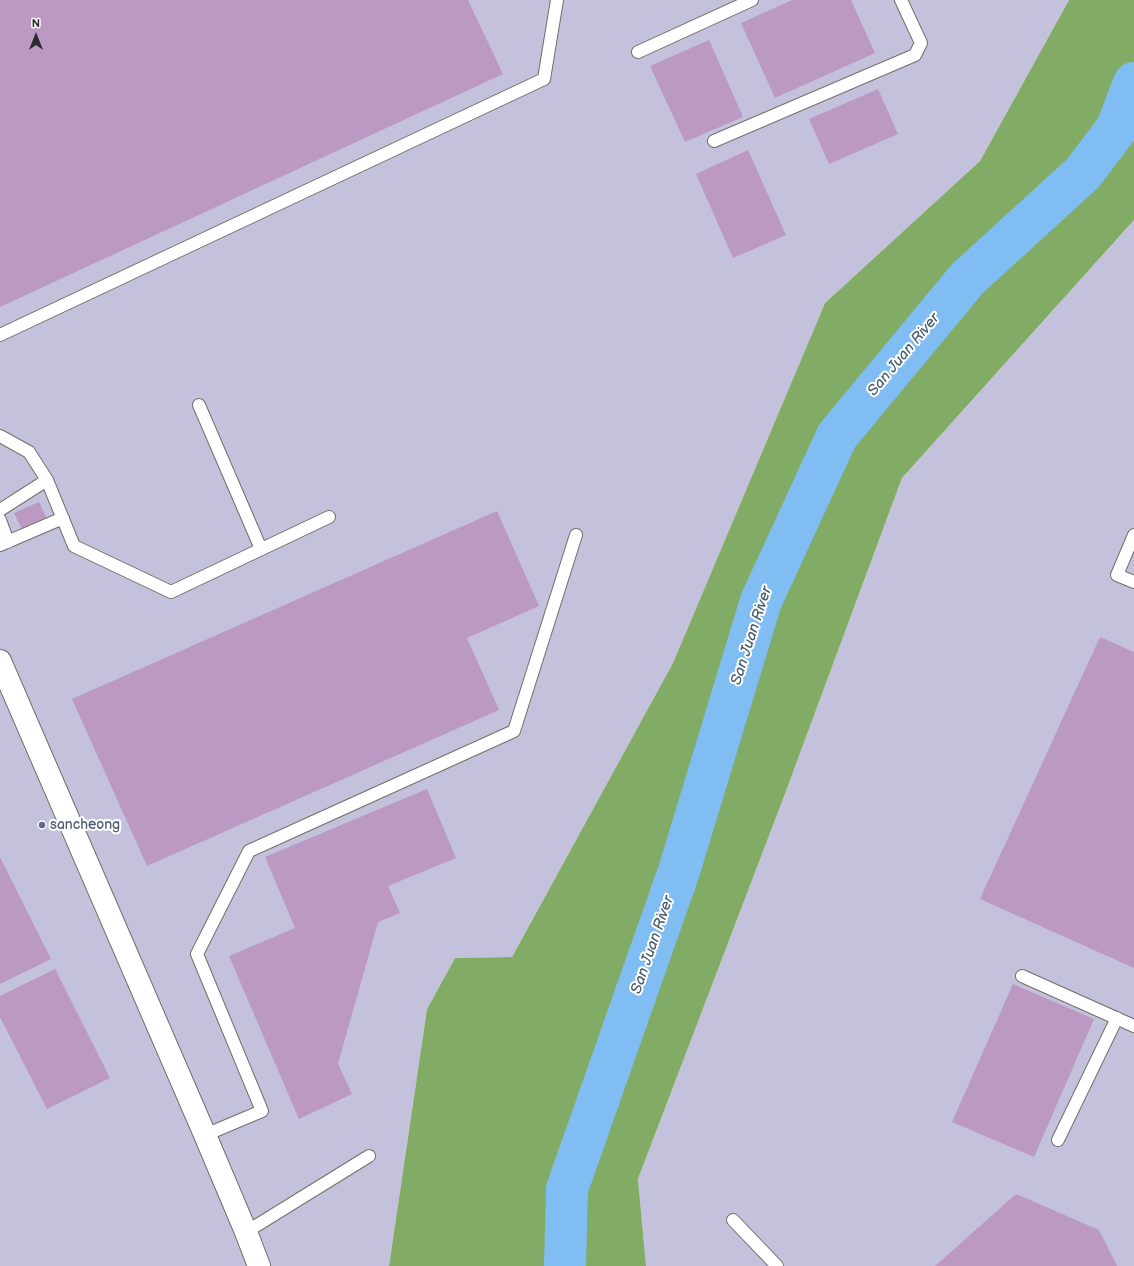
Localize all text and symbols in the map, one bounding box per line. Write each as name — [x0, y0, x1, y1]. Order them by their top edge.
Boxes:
north arrow — [16, 16, 56, 56]
text: N — [32, 17, 40, 30]
water label: San Juan River — [864, 310, 944, 400]
water label: San Juan River — [728, 585, 776, 687]
place label: sancheong — [50, 817, 120, 833]
marker: sancheong — [37, 820, 47, 830]
water label: San Juan River — [628, 894, 678, 996]

